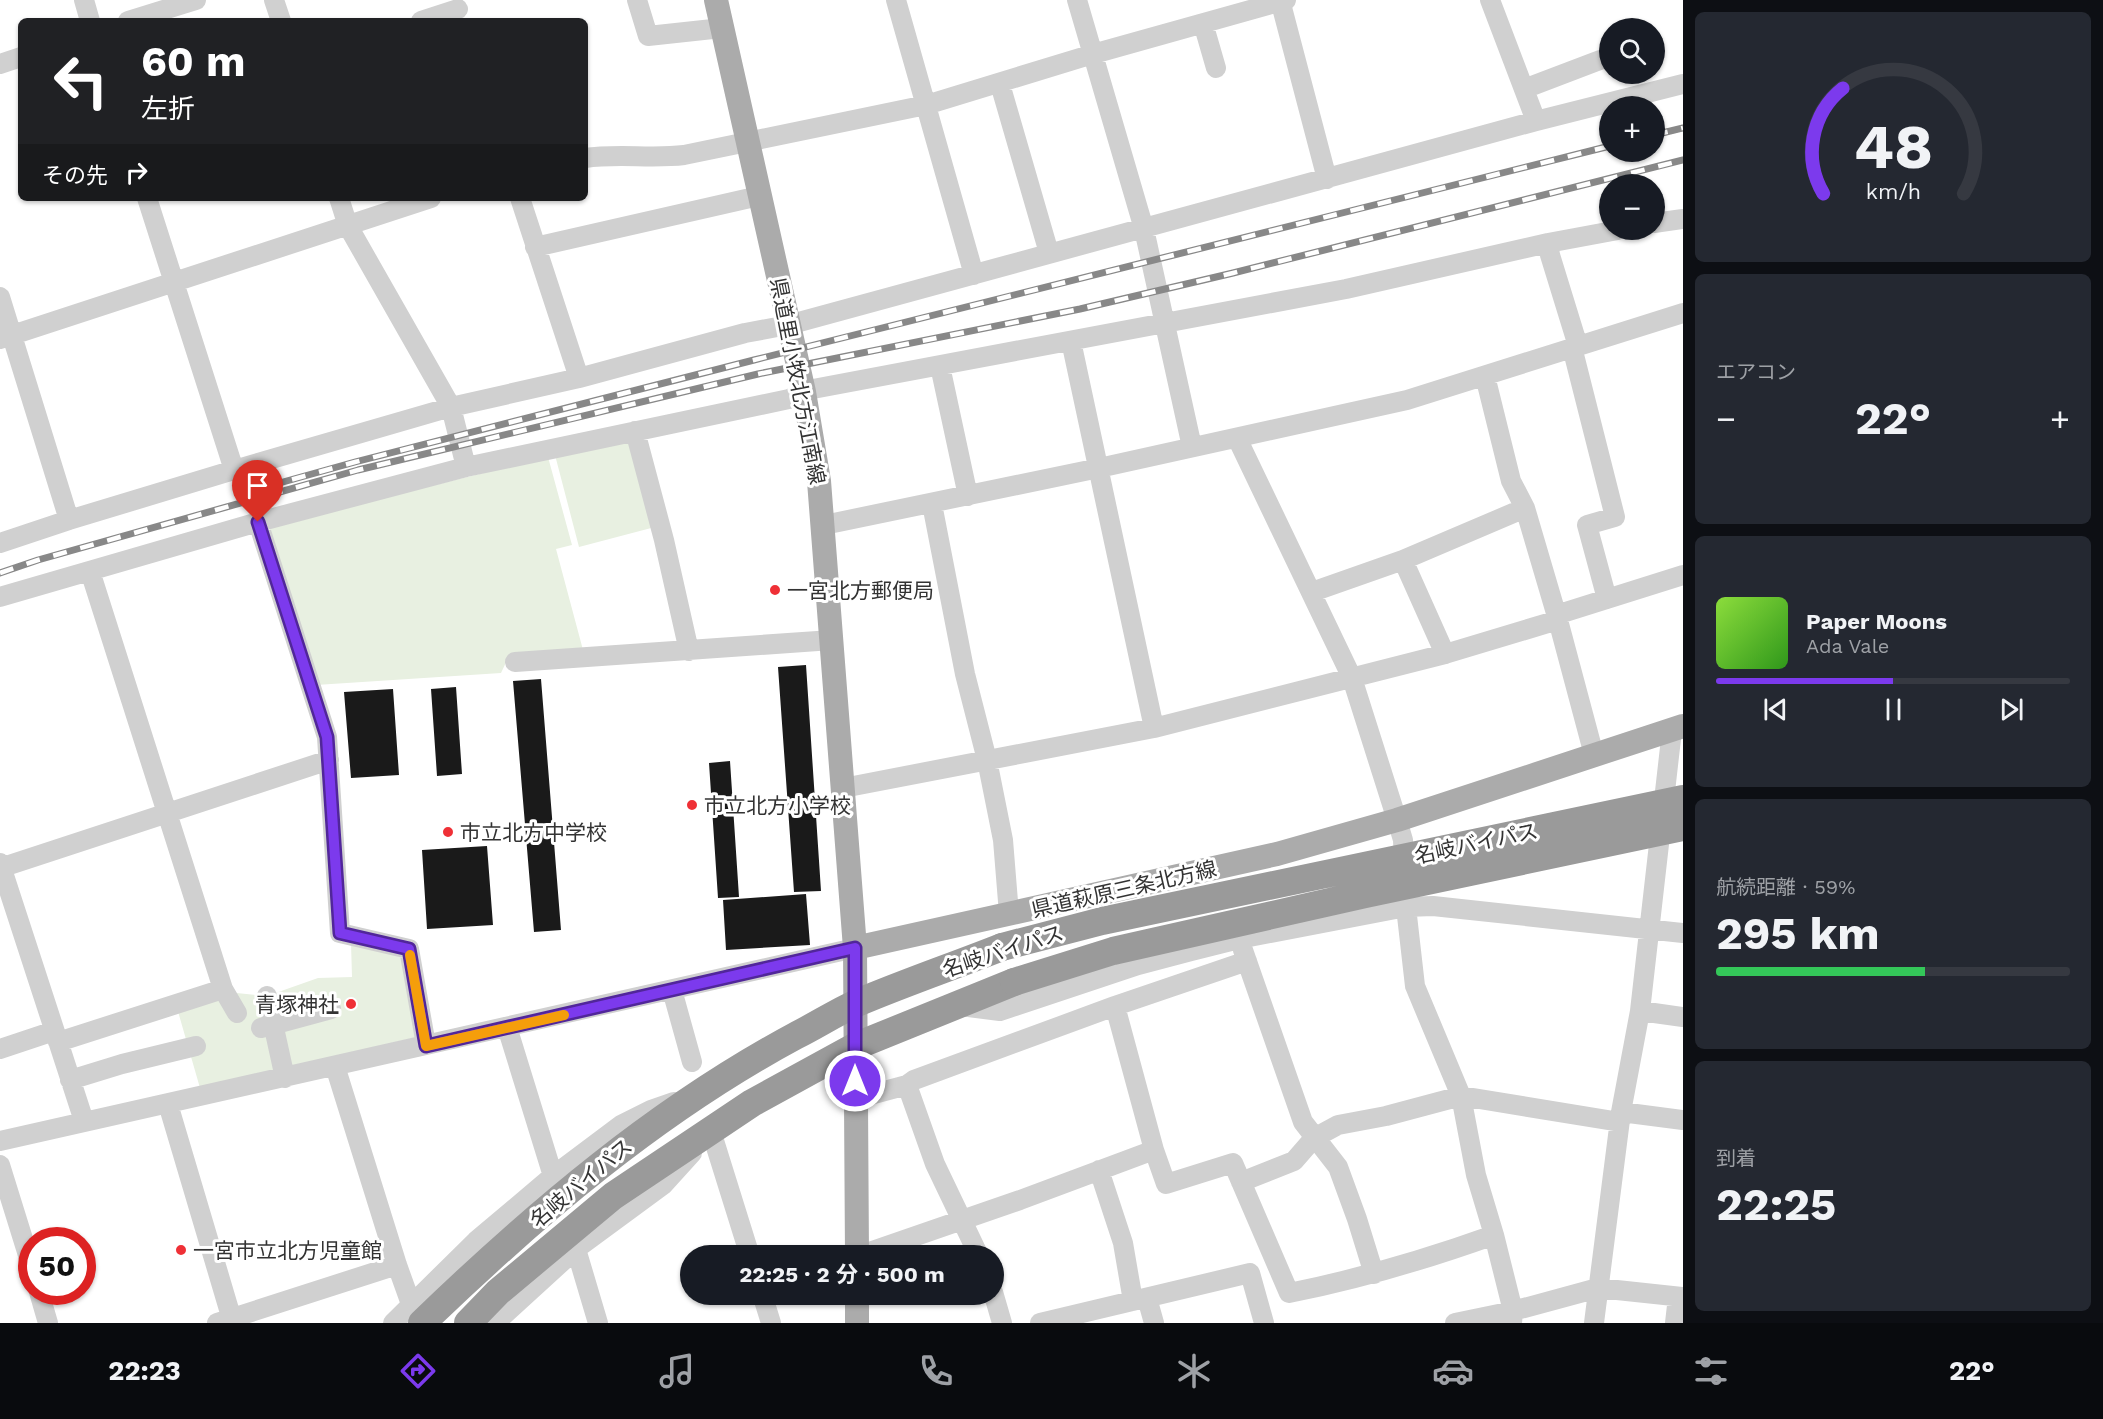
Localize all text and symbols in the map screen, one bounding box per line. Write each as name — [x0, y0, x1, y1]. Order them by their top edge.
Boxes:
map controls — [1599, 18, 1665, 240]
button: search — [1599, 18, 1665, 84]
text: 60 m — [141, 37, 245, 86]
icon: left — [42, 42, 120, 120]
text: 左折 — [141, 93, 195, 125]
button: + — [1599, 96, 1665, 162]
text: 48 — [1853, 110, 1933, 183]
icon: right — [120, 156, 153, 189]
text: その先 — [42, 163, 108, 188]
button: − — [1599, 174, 1665, 240]
text: km/h — [1865, 179, 1921, 204]
street label: 県道里小牧北方江南線 — [766, 276, 830, 486]
text: エアコン — [1716, 360, 1796, 384]
text: 22° — [1855, 392, 1931, 445]
text: − — [1716, 399, 1736, 438]
text: + — [2050, 399, 2070, 438]
pin — [232, 460, 283, 522]
icon: arrive — [241, 469, 274, 502]
place label: 一宮北方郵便局 — [787, 578, 934, 603]
marker: 一宮北方郵便局 — [768, 583, 782, 597]
text: Paper Moons — [1806, 609, 1947, 634]
text: Ada Vale — [1806, 634, 1889, 658]
icon: previous — [1759, 693, 1792, 726]
icon: pause — [1877, 693, 1910, 726]
icon: next — [1995, 693, 2028, 726]
place label: 市立北方小学校 — [704, 793, 851, 818]
marker: 市立北方小学校 — [685, 798, 699, 812]
street label: 名岐バイパス — [1412, 818, 1540, 868]
place label: 市立北方中学校 — [460, 820, 607, 845]
marker: 市立北方中学校 — [441, 825, 455, 839]
street label: 県道萩原三条北方線 — [1029, 856, 1219, 922]
text: 航続距離 · 59% — [1716, 875, 1855, 899]
text: 295 km — [1716, 907, 1880, 960]
street label: 名岐バイパス — [939, 920, 1067, 982]
place label: 青塚神社 — [255, 992, 339, 1017]
marker: 青塚神社 — [344, 997, 358, 1011]
position arrow — [823, 1049, 887, 1113]
street label: 名岐バイパス — [525, 1133, 637, 1233]
text: 到着 — [1716, 1146, 1756, 1170]
text: 22:25 — [1716, 1178, 1836, 1231]
speed limit sign: 50 — [18, 1227, 96, 1305]
place label: 一宮市立北方児童館 — [193, 1238, 382, 1263]
marker: 一宮市立北方児童館 — [174, 1243, 188, 1257]
text: 22:25 · 2 分 · 500 m — [739, 1262, 945, 1287]
icon: directions — [397, 1350, 439, 1392]
icon: music — [656, 1350, 698, 1392]
icon: phone — [915, 1350, 957, 1392]
icon: climate — [1173, 1350, 1215, 1392]
icon: car — [1432, 1350, 1474, 1392]
icon: filters — [1690, 1350, 1732, 1392]
text: 22:23 — [108, 1355, 181, 1387]
text: 22° — [1949, 1355, 1995, 1387]

